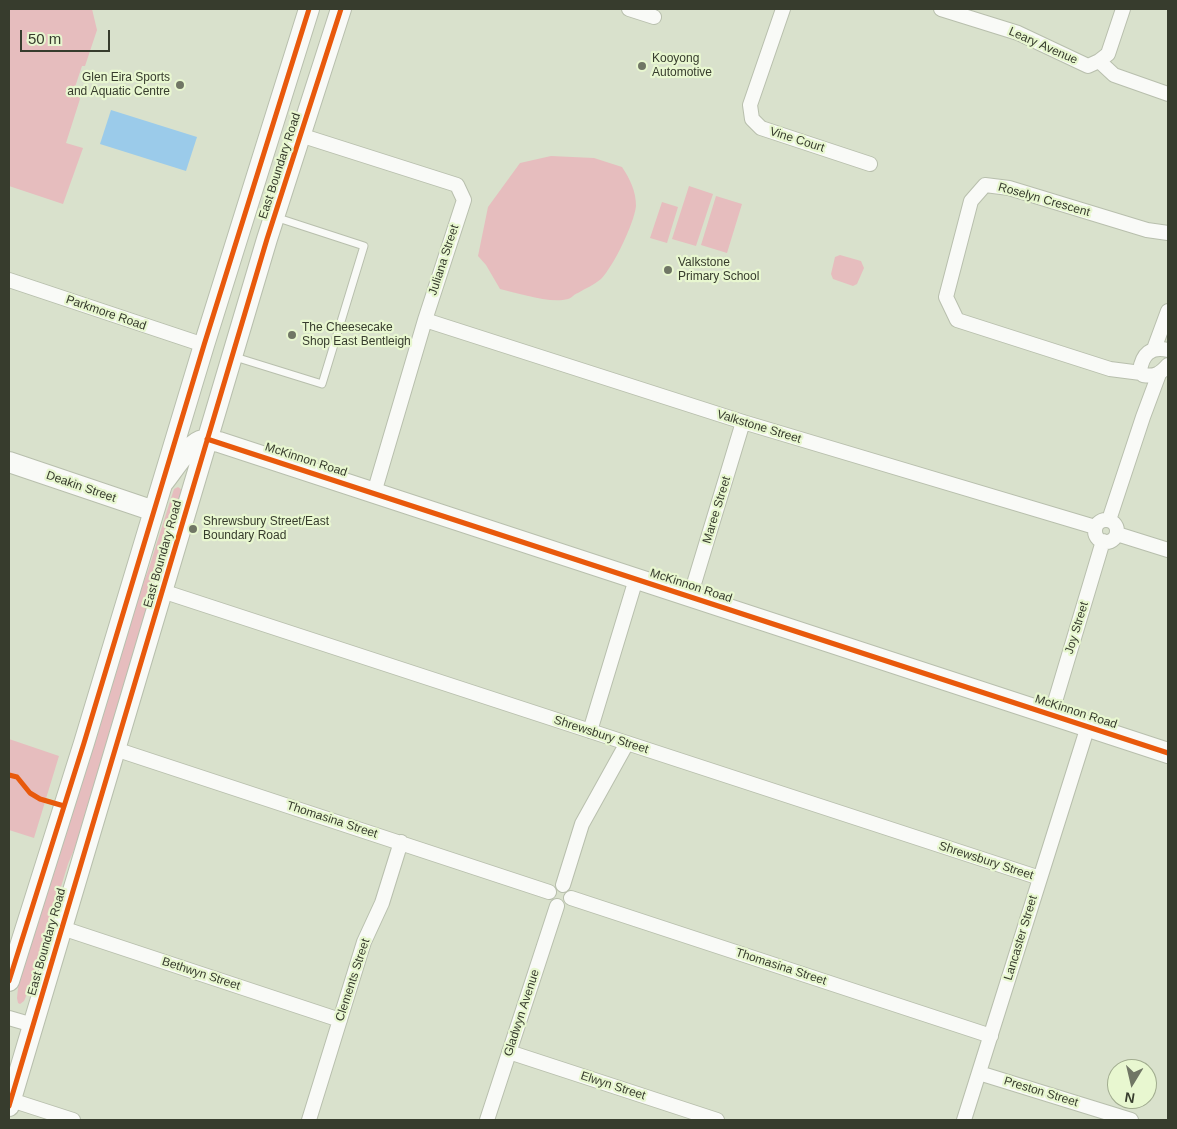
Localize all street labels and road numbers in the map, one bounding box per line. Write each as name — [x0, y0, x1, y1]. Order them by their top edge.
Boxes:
street label: Leary Avenue — [1006, 24, 1080, 68]
street label: East Boundary Road — [256, 111, 304, 221]
street label: Vine Court — [768, 124, 826, 156]
street label: Roselyn Crescent — [996, 180, 1092, 220]
street label: Juliana Street — [426, 223, 462, 297]
street label: Parkmore Road — [64, 293, 148, 333]
street label: Valkstone Street — [715, 407, 803, 447]
street label: McKinnon Road — [263, 440, 349, 480]
street label: Deakin Street — [44, 468, 118, 506]
street label: Maree Street — [700, 475, 734, 545]
street label: East Boundary Road — [141, 499, 185, 609]
street label: McKinnon Road — [648, 566, 734, 606]
street label: Joy Street — [1062, 600, 1092, 656]
street label: McKinnon Road — [1033, 692, 1119, 732]
street label: Shrewsbury Street — [552, 713, 650, 757]
street label: Thomasina Street — [285, 799, 379, 841]
street label: Shrewsbury Street — [937, 839, 1035, 883]
street label: East Boundary Road — [25, 887, 69, 997]
street label: Lancaster Street — [1001, 894, 1041, 982]
street label: Clements Street — [333, 937, 373, 1023]
street label: Thomasina Street — [734, 946, 828, 988]
street label: Bethwyn Street — [160, 955, 242, 993]
street label: Gladwyn Avenue — [501, 968, 543, 1058]
street label: Elwyn Street — [579, 1069, 647, 1103]
street label: Preston Street — [1002, 1074, 1080, 1110]

